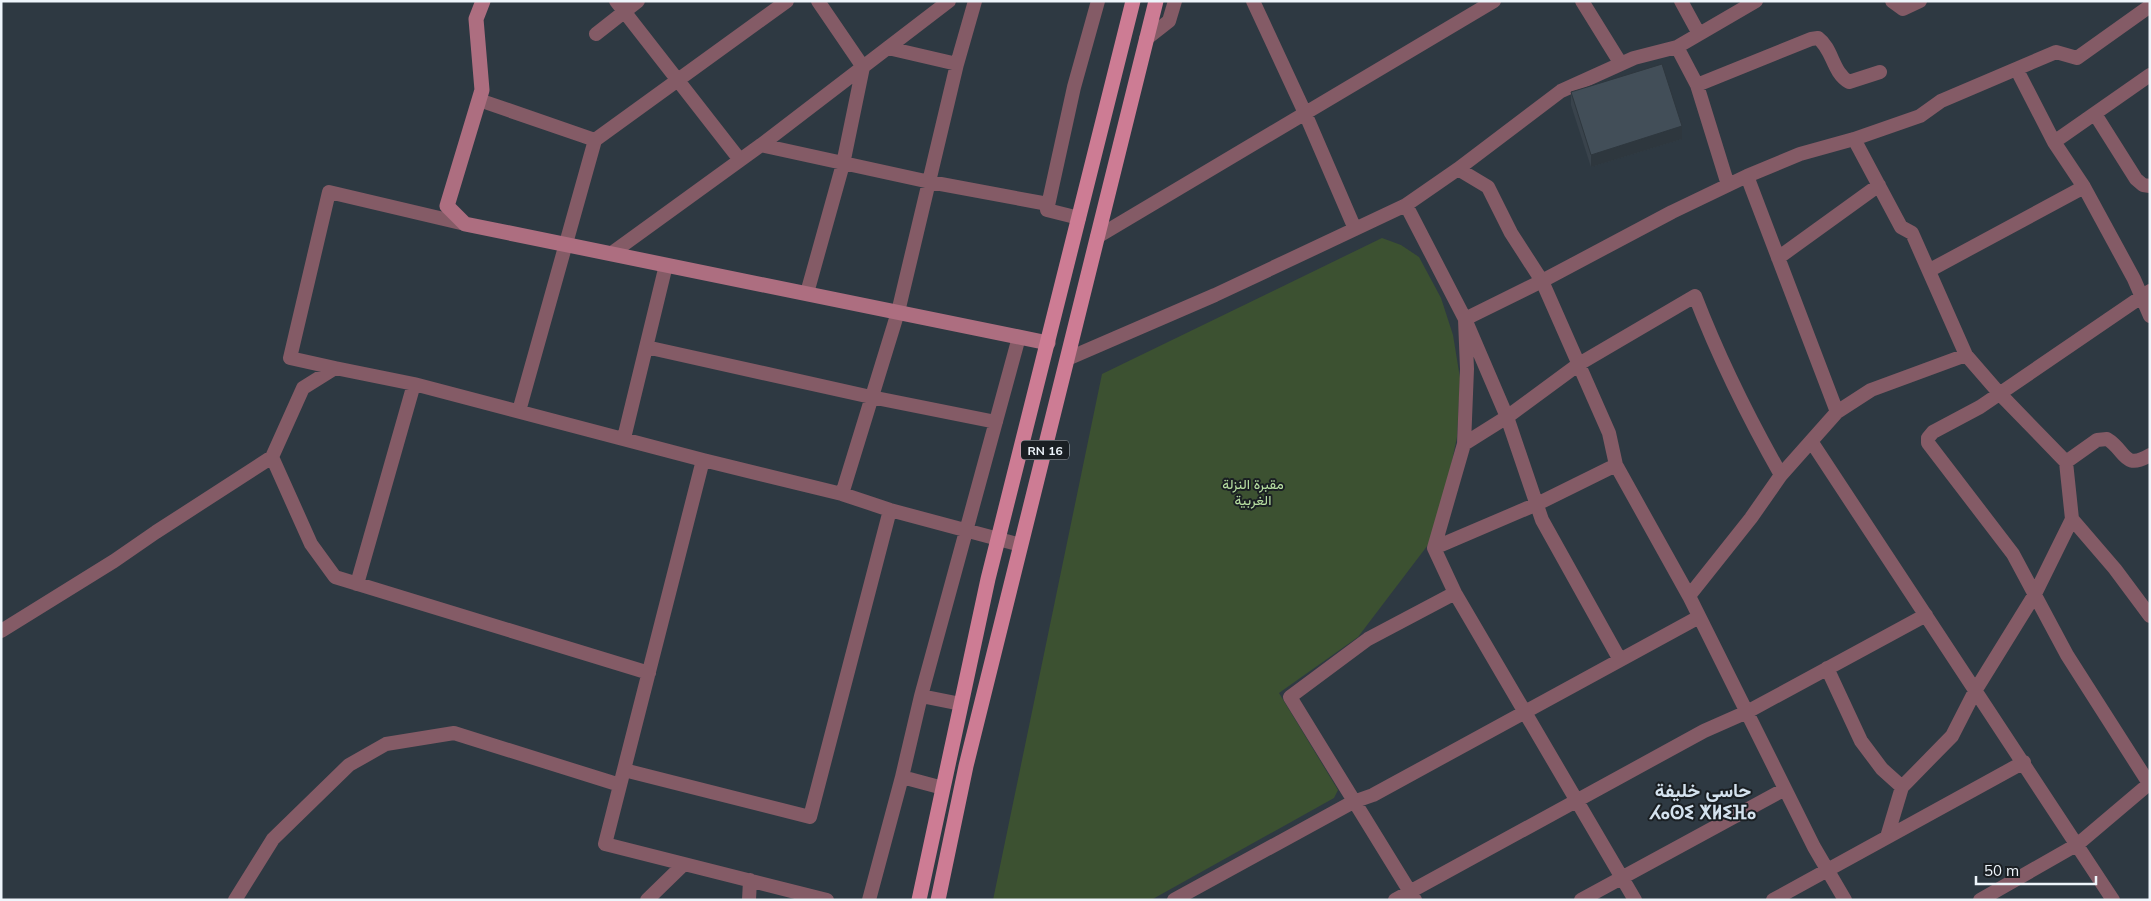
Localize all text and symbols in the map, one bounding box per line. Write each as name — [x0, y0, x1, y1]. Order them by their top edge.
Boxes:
road number: RN 16 — [1021, 440, 1069, 460]
park label: مقبرة النزلة الغربية — [1222, 475, 1284, 509]
district label: حاسي خليفة ⵃⴰⵙⵉ ⵅⵍⵉⴼⴰ — [1649, 778, 1756, 824]
scale bar — [1976, 854, 2096, 886]
text: 50 m — [1984, 861, 2019, 880]

